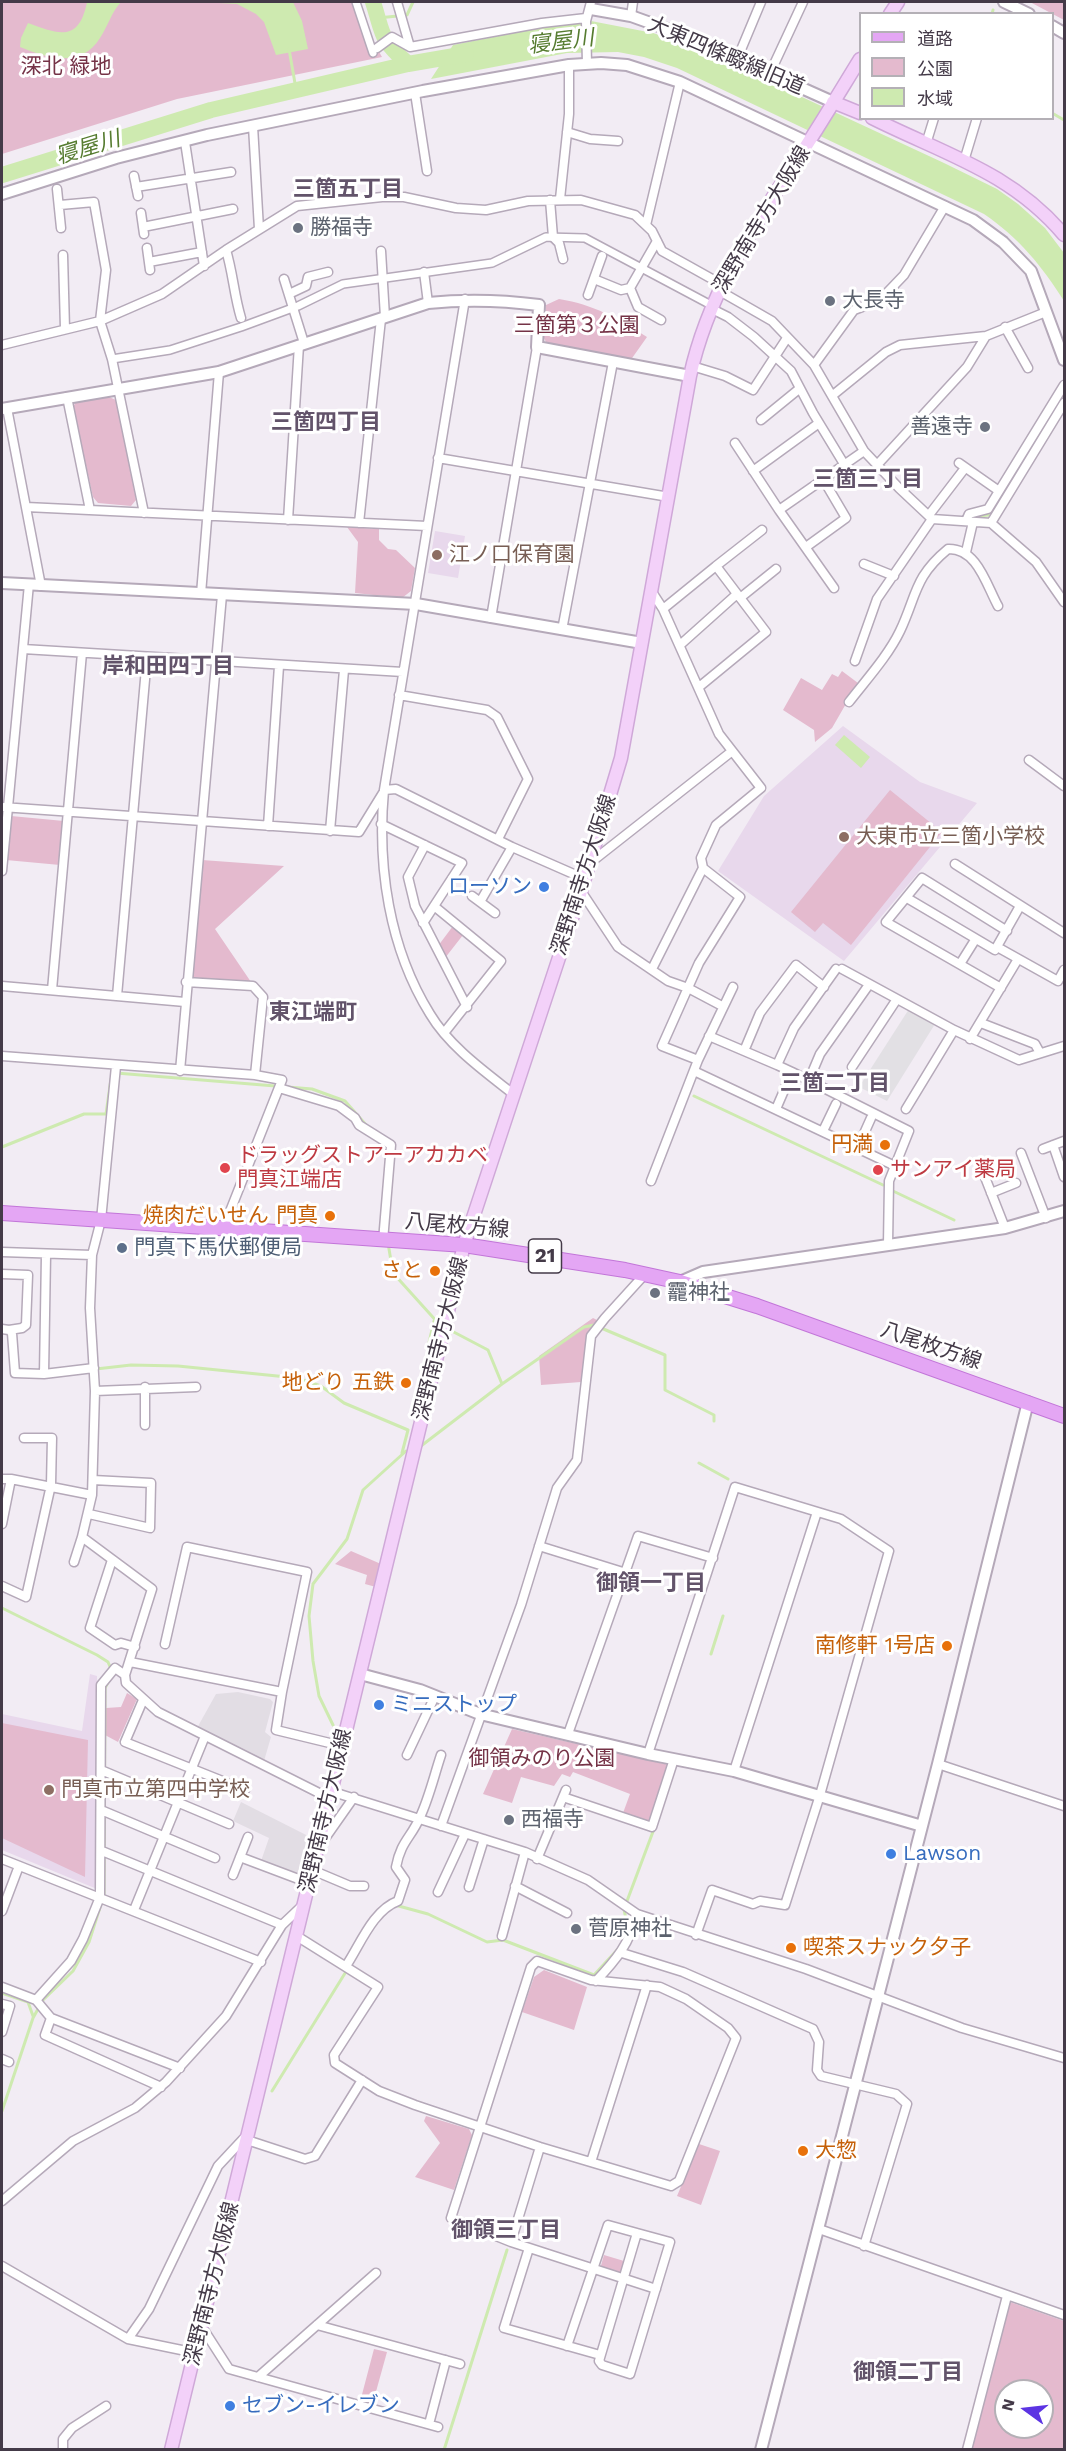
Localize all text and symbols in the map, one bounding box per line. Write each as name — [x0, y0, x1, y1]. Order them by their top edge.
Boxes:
street label: 大東四條畷線旧道 — [644, 12, 808, 100]
legend — [859, 12, 1054, 120]
water label: 寝屋川 — [527, 25, 595, 59]
text: 道路 — [917, 28, 953, 49]
park label: 深北 緑地 — [20, 54, 112, 80]
text: 公園 — [917, 58, 953, 79]
text: 水域 — [917, 88, 953, 109]
water label: 寝屋川 — [53, 126, 123, 170]
street label: 深野南寺方大阪線 — [708, 142, 816, 298]
district label: 三箇五丁目 — [293, 177, 403, 203]
place label: 勝福寺 — [310, 215, 373, 241]
marker: 勝福寺 — [291, 221, 305, 235]
place label: 大長寺 — [842, 288, 905, 314]
marker: 大長寺 — [823, 294, 837, 308]
park label: 三箇第３公園 — [514, 313, 640, 339]
district label: 三箇四丁目 — [271, 410, 381, 436]
place label: 善遠寺 — [910, 414, 973, 440]
marker: 善遠寺 — [978, 420, 992, 434]
district label: 三箇三丁目 — [813, 467, 923, 493]
place label: 江ノ口保育園 — [449, 542, 575, 568]
marker: 江ノ口保育園 — [430, 548, 444, 562]
district label: 岸和田四丁目 — [102, 654, 234, 680]
street label: 深野南寺方大阪線 — [546, 791, 622, 959]
place label: 大東市立三箇小学校 — [856, 824, 1045, 850]
marker: 大東市立三箇小学校 — [837, 830, 851, 844]
place label: ローソン — [448, 874, 532, 900]
marker: ローソン — [537, 880, 551, 894]
district label: 東江端町 — [269, 1000, 357, 1026]
district label: 三箇二丁目 — [780, 1071, 890, 1097]
place label: 円満 — [831, 1132, 873, 1158]
marker: 円満 — [878, 1138, 892, 1152]
place label: ドラッグストアーアカカベ 門真江端店 — [237, 1143, 488, 1193]
place label: サンアイ薬局 — [890, 1157, 1016, 1183]
marker: ドラッグストアーアカカベ 門真江端店 — [218, 1161, 232, 1175]
marker: サンアイ薬局 — [871, 1163, 885, 1177]
place label: 焼肉だいせん 門真 — [143, 1203, 318, 1229]
marker: 焼肉だいせん 門真 — [323, 1209, 337, 1223]
street label: 八尾枚方線 — [404, 1209, 510, 1243]
place label: 門真下馬伏郵便局 — [134, 1235, 302, 1261]
road number: 21 — [528, 1239, 562, 1273]
marker: 門真下馬伏郵便局 — [115, 1241, 129, 1255]
street label: 深野南寺方大阪線 — [408, 1254, 474, 1424]
place label: さと — [381, 1258, 423, 1284]
marker: さと — [428, 1264, 442, 1278]
place label: 龗神社 — [667, 1280, 730, 1306]
marker: 龗神社 — [648, 1286, 662, 1300]
street label: 八尾枚方線 — [877, 1317, 985, 1375]
place label: 地どり 五鉄 — [282, 1370, 394, 1396]
marker: 地どり 五鉄 — [399, 1376, 413, 1390]
district label: 御領一丁目 — [596, 1571, 706, 1597]
place label: 南修軒 1号店 — [815, 1633, 935, 1659]
marker: 南修軒 1号店 — [940, 1639, 954, 1653]
place label: ミニストップ — [391, 1692, 517, 1718]
marker: ミニストップ — [372, 1698, 386, 1712]
street label: 深野南寺方大阪線 — [295, 1726, 357, 1896]
park label: 御領みのり公園 — [469, 1746, 615, 1772]
place label: 門真市立第四中学校 — [61, 1777, 250, 1803]
marker: 門真市立第四中学校 — [42, 1783, 56, 1797]
place label: 西福寺 — [521, 1807, 584, 1833]
marker: 西福寺 — [502, 1813, 516, 1827]
place label: Lawson — [903, 1841, 981, 1867]
marker: Lawson — [884, 1847, 898, 1861]
place label: 菅原神社 — [588, 1916, 672, 1942]
marker: 菅原神社 — [569, 1922, 583, 1936]
place label: 喫茶スナック夕子 — [803, 1935, 971, 1961]
marker: 喫茶スナック夕子 — [784, 1941, 798, 1955]
place label: 大惣 — [815, 2138, 857, 2164]
marker: 大惣 — [796, 2144, 810, 2158]
street label: 深野南寺方大阪線 — [179, 2199, 245, 2369]
district label: 御領三丁目 — [451, 2218, 561, 2244]
district label: 御領二丁目 — [853, 2360, 963, 2386]
north arrow — [994, 2379, 1054, 2439]
place label: セブン-イレブン — [242, 2393, 400, 2419]
text: N — [997, 2397, 1019, 2413]
marker: セブン-イレブン — [223, 2399, 237, 2413]

